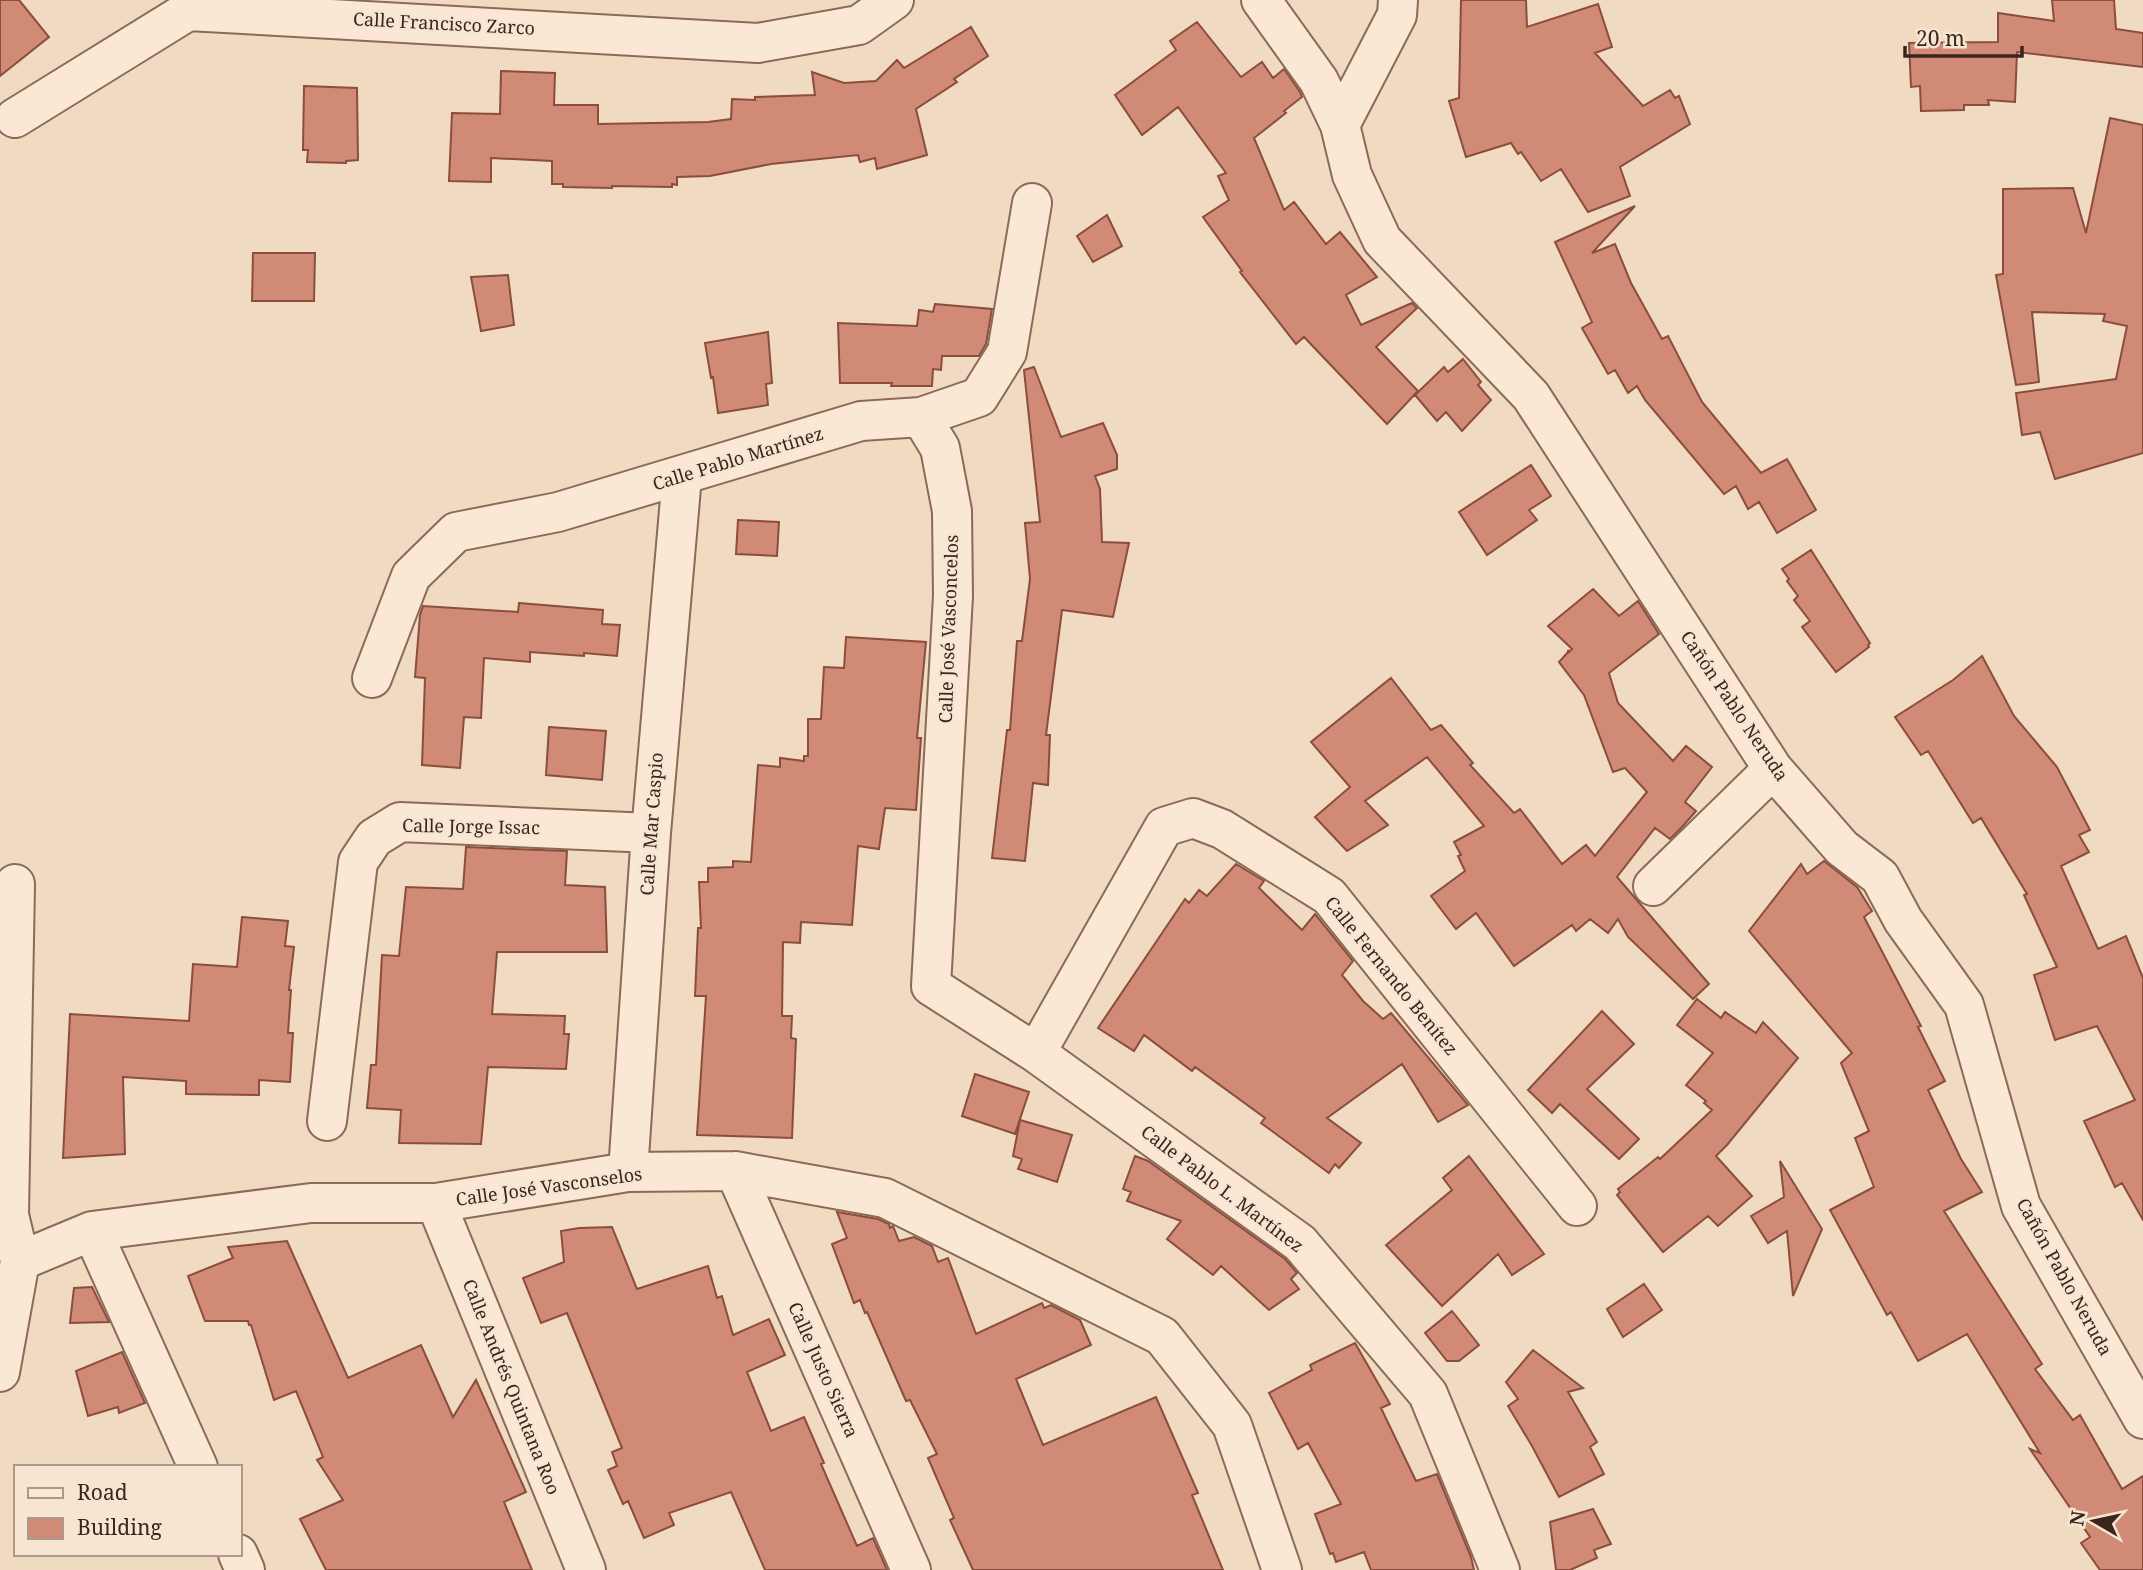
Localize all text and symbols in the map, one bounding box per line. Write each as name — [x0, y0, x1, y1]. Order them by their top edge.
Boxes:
street label: Calle Francisco Zarco — [352, 6, 536, 40]
scale bar — [1905, 14, 2022, 58]
text: 20 m — [1916, 24, 1965, 52]
street label: Calle Pablo Martínez — [649, 421, 826, 495]
street label: Calle José Vasconcelos — [933, 534, 963, 724]
street label: Cañón Pablo Neruda — [1675, 626, 1794, 785]
street label: Calle Mar Caspio — [634, 752, 668, 896]
street label: Calle Jorge Issac — [402, 813, 540, 839]
street label: Calle Fernando Benítez — [1320, 891, 1463, 1060]
street label: Calle Pablo L. Martínez — [1136, 1119, 1309, 1257]
street label: Calle José Vasconselos — [454, 1161, 644, 1211]
street label: Cañón Pablo Neruda — [2012, 1193, 2118, 1360]
street label: Calle Andrés Quintana Roo — [458, 1275, 566, 1498]
street label: Calle Justo Sierra — [783, 1298, 865, 1441]
legend — [14, 1465, 242, 1556]
text: Road — [77, 1478, 128, 1506]
north arrow — [2059, 1486, 2129, 1556]
text: N — [2063, 1509, 2091, 1528]
text: Building — [77, 1513, 162, 1541]

